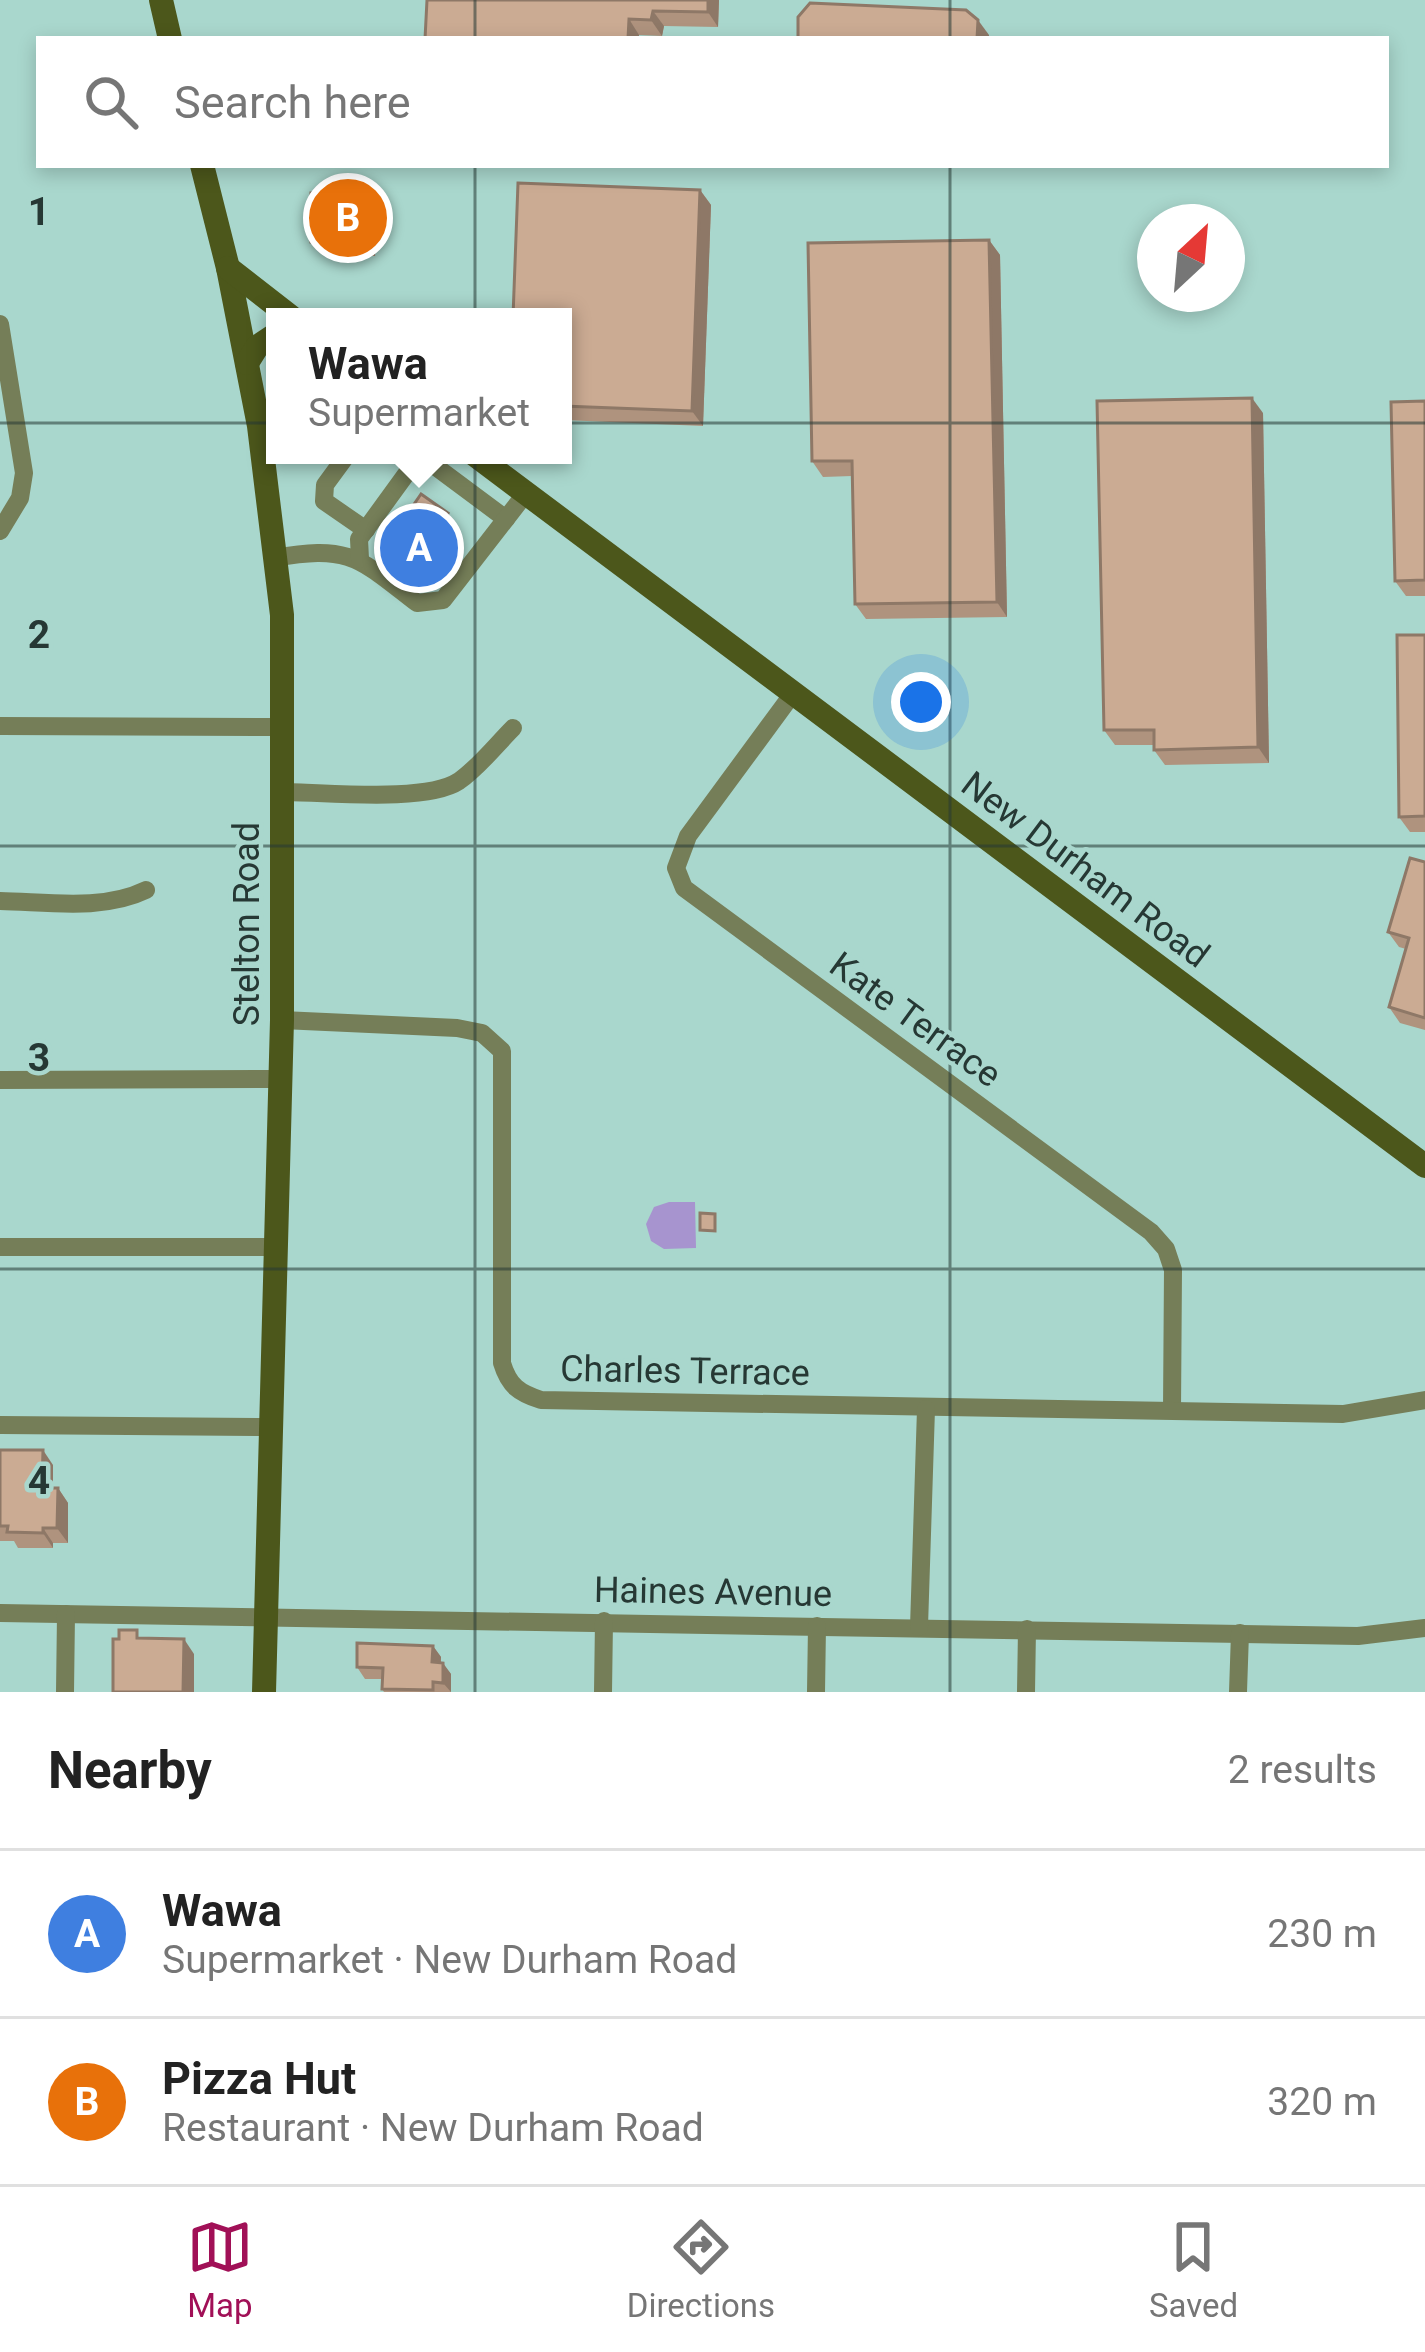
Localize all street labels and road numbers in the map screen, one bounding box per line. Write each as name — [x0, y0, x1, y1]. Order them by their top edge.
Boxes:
street label: New Durham Road — [953, 763, 1217, 977]
street label: Stelton Road — [226, 822, 268, 1026]
street label: Kate Terrace — [822, 944, 1009, 1096]
street label: Charles Terrace — [560, 1348, 810, 1394]
street label: Haines Avenue — [594, 1569, 832, 1615]

